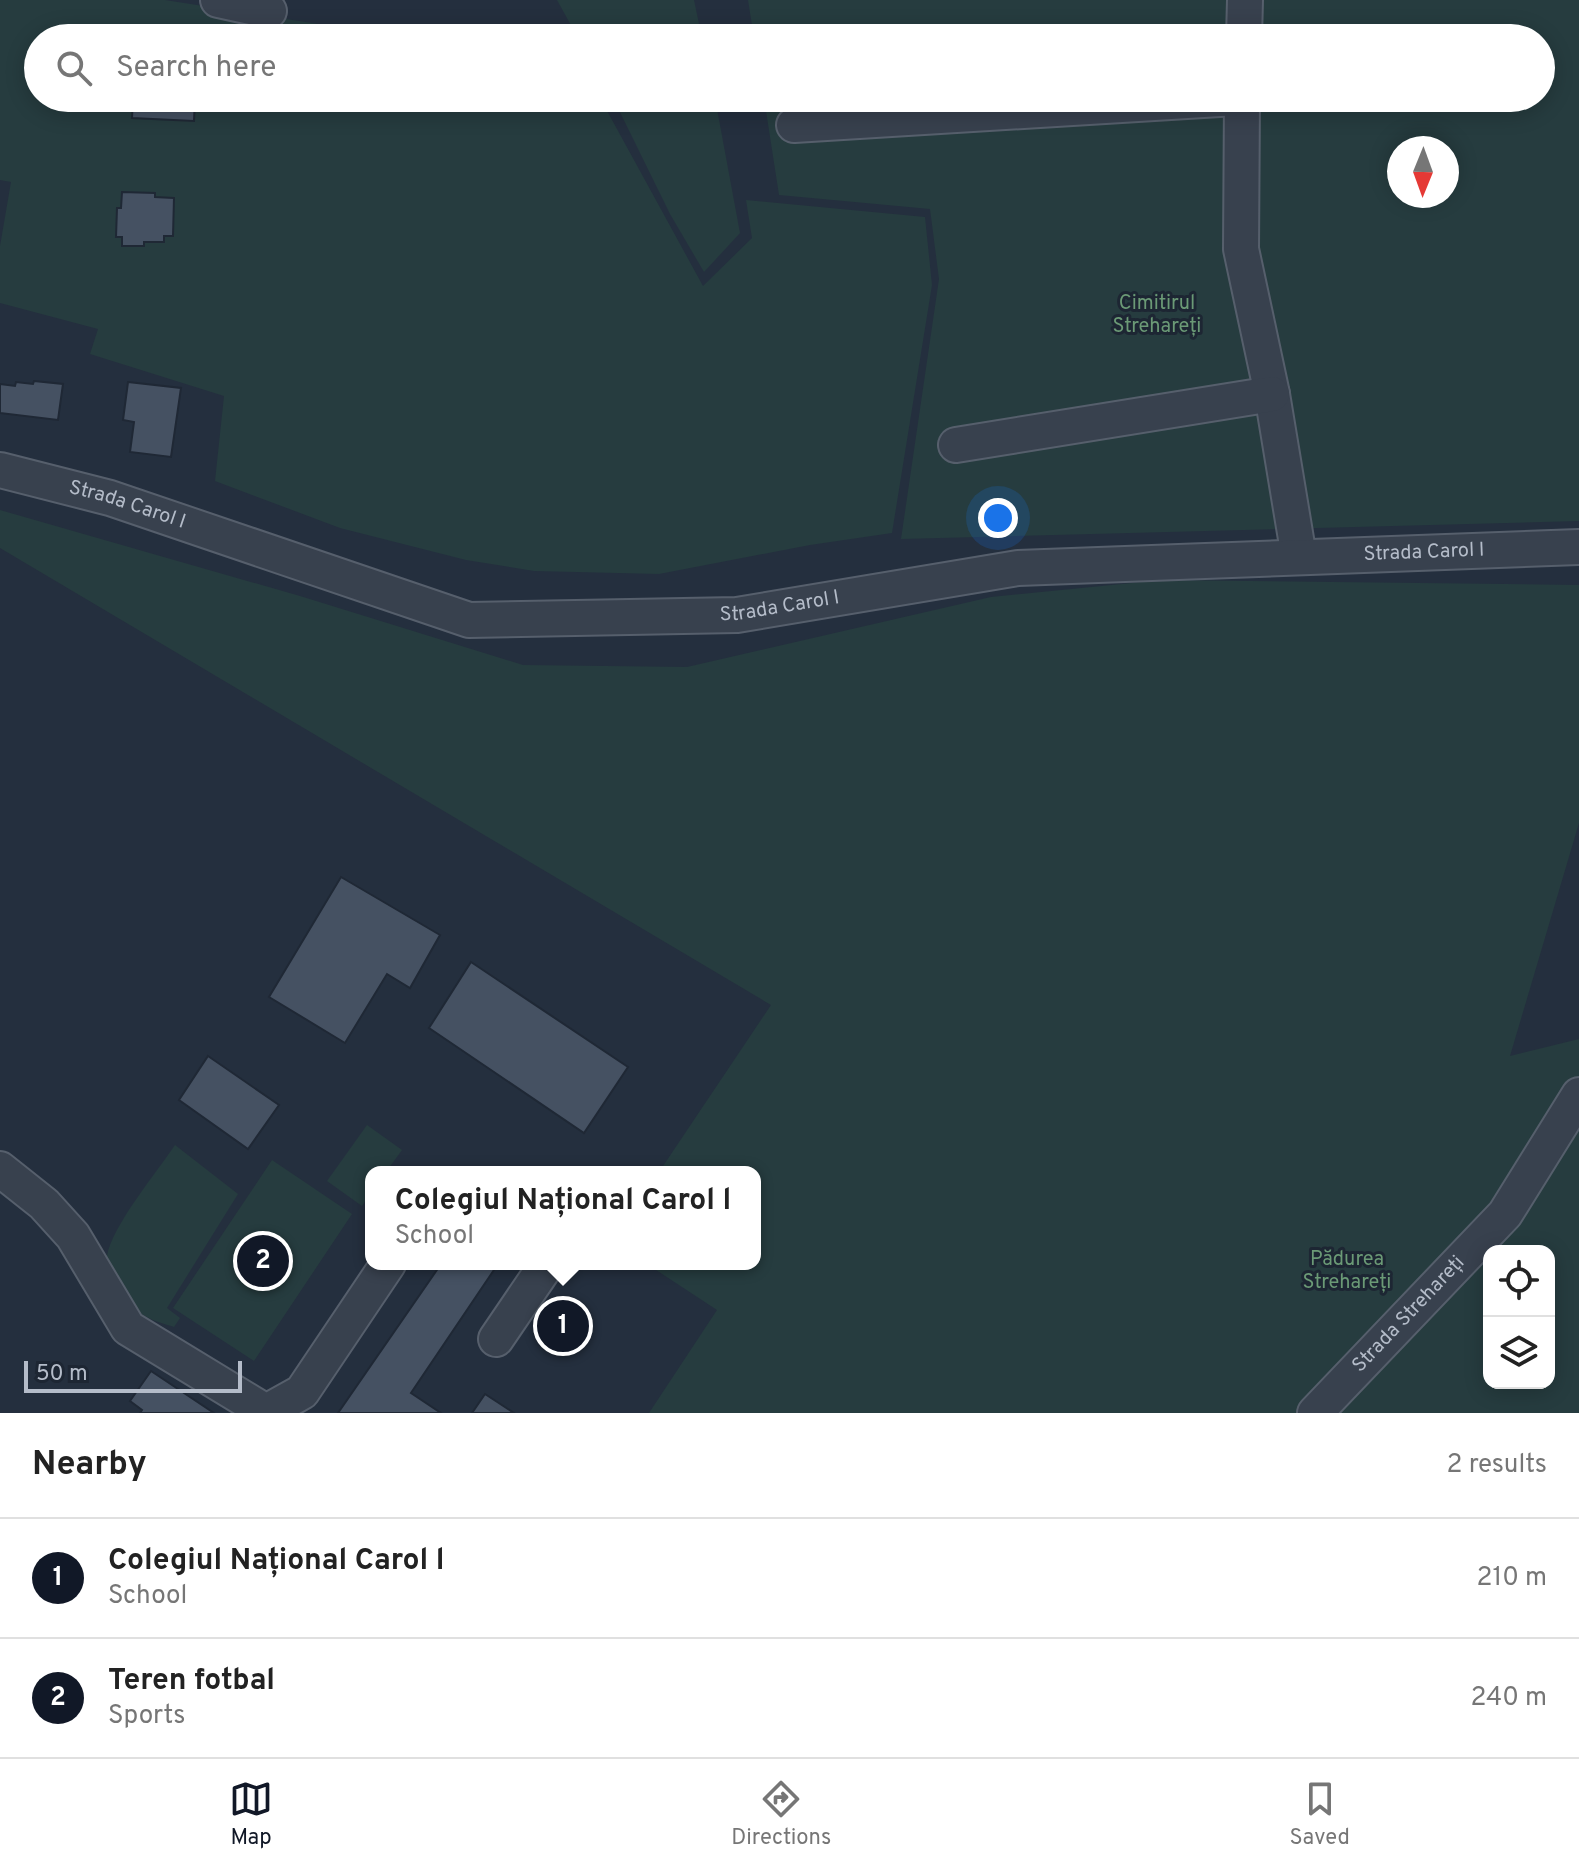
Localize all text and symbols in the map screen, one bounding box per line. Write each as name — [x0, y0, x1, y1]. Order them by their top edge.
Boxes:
search box — [24, 24, 1555, 112]
icon: search — [52, 46, 96, 90]
text: Search here — [116, 50, 276, 87]
north arrow — [1387, 136, 1459, 208]
park label: Cimitirul Strehareți — [1113, 291, 1201, 340]
street label: Strada Carol I — [66, 475, 189, 536]
your location — [978, 498, 1018, 538]
street label: Strada Carol I — [1363, 538, 1485, 568]
street label: Strada Carol I — [720, 585, 842, 628]
popup — [365, 1166, 761, 1270]
text: Colegiul Național Carol l — [395, 1183, 731, 1220]
text: School — [395, 1220, 474, 1253]
pin: 2 — [237, 1231, 289, 1291]
map controls — [1483, 1245, 1555, 1389]
button: locate — [1483, 1245, 1555, 1317]
park label: Pădurea Strehareți — [1303, 1247, 1391, 1296]
street label: Strada Strehareți — [1347, 1251, 1471, 1379]
pin: 1 — [537, 1296, 589, 1356]
button: layers — [1483, 1317, 1555, 1389]
scale bar — [24, 1357, 242, 1393]
text: 50 m — [36, 1361, 88, 1388]
text: Nearby — [32, 1444, 147, 1487]
text: 2 results — [1447, 1449, 1547, 1482]
text: Colegiul Național Carol l — [108, 1543, 445, 1580]
text: 1 — [53, 1562, 63, 1595]
text: 210 m — [1477, 1562, 1547, 1595]
text: School — [108, 1580, 187, 1613]
text: Teren fotbal — [108, 1663, 275, 1700]
text: 2 — [50, 1682, 66, 1715]
text: 240 m — [1470, 1682, 1547, 1715]
text: Sports — [108, 1700, 185, 1733]
tab: Map — [229, 1777, 273, 1852]
tab: Directions — [731, 1777, 831, 1852]
tab: Saved — [1289, 1777, 1350, 1852]

